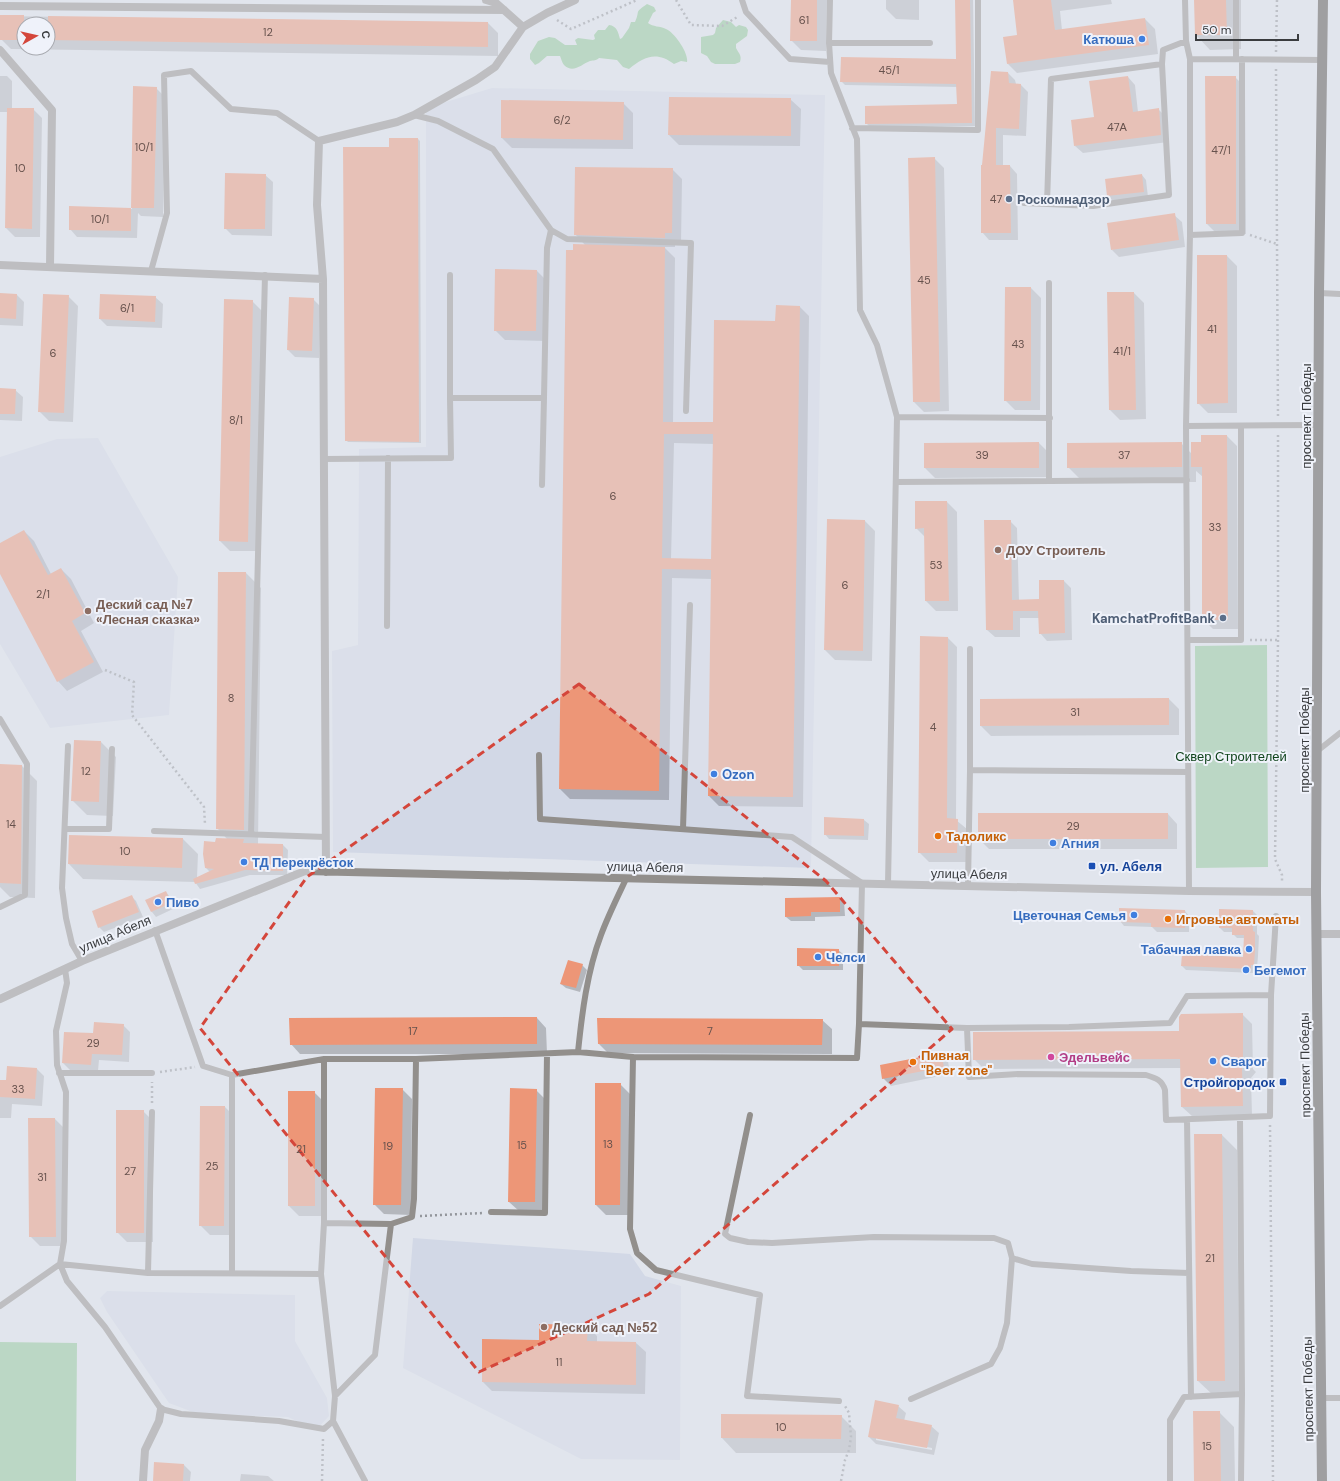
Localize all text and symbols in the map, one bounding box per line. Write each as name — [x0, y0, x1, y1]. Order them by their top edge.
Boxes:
house number: 61 — [799, 13, 809, 27]
north arrow — [16, 16, 56, 56]
scale bar — [1196, 16, 1298, 42]
text: 50 m — [1202, 22, 1231, 38]
house number: 12 — [263, 25, 273, 39]
text: С — [38, 30, 53, 40]
place label: Катюша — [1083, 31, 1135, 48]
marker: Катюша — [1137, 34, 1147, 44]
house number: 45/1 — [879, 63, 899, 77]
house number: 6/2 — [553, 113, 571, 127]
house number: 47А — [1107, 120, 1128, 134]
house number: 10/1 — [135, 140, 153, 154]
house number: 47/1 — [1211, 143, 1231, 157]
house number: 10 — [15, 161, 25, 175]
place label: Роскомнадзор — [1017, 191, 1110, 208]
house number: 47 — [990, 192, 1002, 206]
marker: Роскомнадзор — [1004, 194, 1014, 204]
house number: 10/1 — [91, 212, 109, 226]
house number: 45 — [917, 273, 931, 287]
house number: 6/1 — [120, 301, 134, 315]
house number: 41 — [1207, 322, 1217, 336]
house number: 43 — [1011, 337, 1025, 351]
house number: 41/1 — [1113, 344, 1131, 358]
house number: 6 — [50, 346, 57, 360]
street label: проспект Победы — [1298, 363, 1315, 469]
house number: 8/1 — [229, 413, 243, 427]
house number: 39 — [975, 448, 989, 462]
house number: 37 — [1118, 448, 1130, 462]
house number: 6 — [610, 489, 617, 503]
house number: 33 — [1208, 520, 1222, 534]
place label: ДОУ Строитель — [1006, 542, 1106, 559]
marker: ДОУ Строитель — [993, 545, 1003, 555]
house number: 53 — [929, 558, 943, 572]
house number: 6 — [842, 578, 849, 592]
house number: 2/1 — [36, 587, 50, 601]
place label: Деский сад №7 «Лесная сказка» — [96, 596, 200, 628]
marker: Деский сад №7 «Лесная сказка» — [83, 606, 93, 616]
place label: KamchatProfitBank — [1092, 610, 1215, 627]
marker: KamchatProfitBank — [1218, 613, 1228, 623]
street label: проспект Победы — [1296, 687, 1313, 793]
house number: 8 — [228, 691, 234, 705]
house number: 31 — [1070, 705, 1080, 719]
house number: 4 — [930, 720, 937, 734]
park label: Сквер Строителей — [1175, 748, 1287, 765]
house number: 12 — [81, 764, 91, 778]
place label: Ozon — [722, 766, 755, 783]
marker: Ozon — [709, 769, 719, 779]
house number: 14 — [6, 817, 16, 831]
house number: 29 — [1066, 819, 1080, 833]
place label: Тадоликс — [946, 828, 1007, 845]
marker: Тадоликс — [933, 831, 943, 841]
place label: Агния — [1061, 835, 1099, 852]
marker: Агния — [1048, 838, 1058, 848]
house number: 10 — [120, 844, 130, 858]
place label: ТД Перекрёсток — [252, 854, 354, 871]
marker: ТД Перекрёсток — [239, 857, 249, 867]
street label: улица Абеля — [607, 858, 683, 876]
place label: ул. Абеля — [1100, 858, 1162, 875]
marker: ул. Абеля — [1087, 861, 1097, 871]
street label: улица Абеля — [931, 865, 1007, 883]
place label: Пиво — [166, 894, 199, 911]
marker: Пиво — [153, 897, 163, 907]
place label: Цветочная Семья — [1013, 907, 1126, 924]
marker: Цветочная Семья — [1129, 910, 1139, 920]
street label: улица Абеля — [76, 911, 154, 957]
place label: Игровые автоматы — [1176, 911, 1299, 928]
marker: Игровые автоматы — [1163, 914, 1173, 924]
place label: Табачная лавка — [1141, 941, 1242, 958]
marker: Табачная лавка — [1244, 944, 1254, 954]
place label: Челси — [826, 949, 866, 966]
marker: Челси — [813, 952, 823, 962]
place label: Бегемот — [1254, 962, 1306, 979]
marker: Бегемот — [1241, 965, 1251, 975]
street label: проспект Победы — [1296, 1012, 1314, 1118]
house number: 17 — [408, 1024, 418, 1038]
house number: 7 — [707, 1024, 713, 1038]
house number: 29 — [86, 1036, 100, 1050]
place label: Пивная "Beer zone" — [921, 1047, 993, 1079]
place label: Эдельвейс — [1059, 1049, 1130, 1066]
marker: Эдельвейс — [1046, 1052, 1056, 1062]
place label: Сварог — [1221, 1053, 1267, 1070]
marker: Сварог — [1208, 1056, 1218, 1066]
marker: Пивная "Beer zone" — [908, 1057, 918, 1067]
place label: Стройгородок — [1184, 1074, 1275, 1091]
marker: Стройгородок — [1278, 1077, 1288, 1087]
house number: 33 — [11, 1082, 25, 1096]
house number: 13 — [603, 1137, 613, 1151]
house number: 15 — [517, 1138, 527, 1152]
house number: 19 — [383, 1139, 393, 1153]
house number: 21 — [296, 1142, 306, 1156]
house number: 25 — [205, 1159, 219, 1173]
house number: 27 — [124, 1164, 136, 1178]
house number: 31 — [37, 1170, 47, 1184]
house number: 21 — [1205, 1251, 1215, 1265]
place label: Деский сад №52 — [552, 1319, 657, 1336]
marker: Деский сад №52 — [539, 1322, 549, 1332]
street label: проспект Победы — [1299, 1336, 1317, 1442]
house number: 11 — [556, 1355, 562, 1369]
house number: 10 — [776, 1420, 786, 1434]
house number: 15 — [1202, 1439, 1212, 1453]

